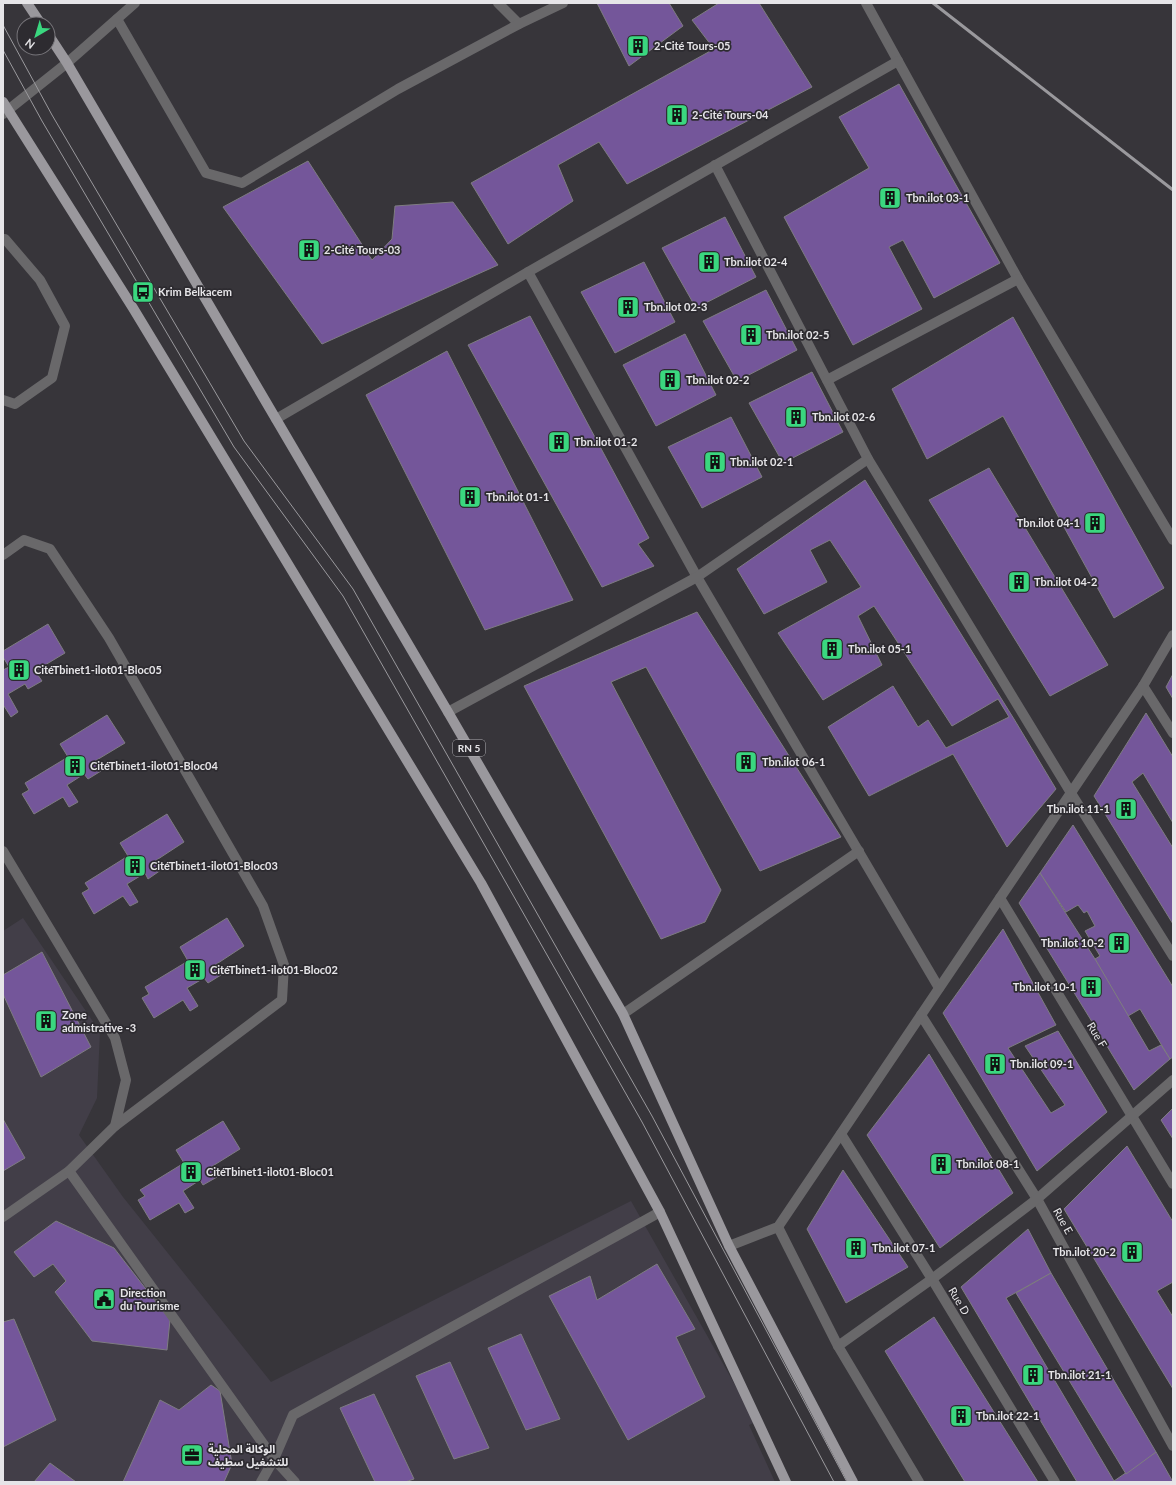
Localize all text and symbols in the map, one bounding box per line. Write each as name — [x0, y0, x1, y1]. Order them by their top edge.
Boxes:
north arrow — [16, 16, 56, 56]
building icon: 2-Cité Tours-05 — [625, 33, 651, 59]
text: N — [22, 37, 37, 52]
place label: 2-Cité Tours-05 — [654, 39, 730, 52]
building icon: 2-Cité Tours-04 — [664, 102, 690, 128]
place label: 2-Cité Tours-04 — [692, 108, 769, 121]
building icon: Tbn.ilot 03-1 — [877, 185, 903, 211]
place label: Tbn.ilot 03-1 — [906, 191, 969, 204]
building icon: 2-Cité Tours-03 — [296, 237, 322, 263]
place label: 2-Cité Tours-03 — [324, 243, 400, 256]
building icon: Tbn.ilot 02-4 — [696, 249, 722, 275]
place label: Tbn.ilot 02-4 — [724, 255, 788, 268]
bus stop icon: Krim Belkacem — [130, 279, 156, 305]
place label: Krim Belkacem — [158, 285, 232, 298]
building icon: Tbn.ilot 02-3 — [615, 294, 641, 320]
place label: Tbn.ilot 02-3 — [644, 300, 707, 313]
building icon: Tbn.ilot 02-5 — [738, 322, 764, 348]
place label: Tbn.ilot 02-5 — [766, 328, 829, 341]
building icon: Tbn.ilot 02-2 — [657, 367, 683, 393]
place label: Tbn.ilot 02-2 — [686, 373, 749, 386]
building icon: Tbn.ilot 02-6 — [783, 404, 809, 430]
place label: Tbn.ilot 02-6 — [812, 410, 876, 423]
building icon: Tbn.ilot 01-2 — [546, 429, 572, 455]
place label: Tbn.ilot 01-2 — [574, 435, 637, 448]
building icon: Tbn.ilot 02-1 — [702, 449, 728, 475]
place label: Tbn.ilot 02-1 — [730, 455, 793, 468]
building icon: Tbn.ilot 01-1 — [457, 484, 483, 510]
place label: Tbn.ilot 01-1 — [486, 490, 549, 503]
building icon: Tbn.ilot 04-1 — [1082, 510, 1108, 536]
place label: Tbn.ilot 04-1 — [1017, 516, 1080, 529]
building icon: Tbn.ilot 04-2 — [1006, 569, 1032, 595]
place label: Tbn.ilot 04-2 — [1034, 575, 1097, 588]
building icon: Tbn.ilot 05-1 — [819, 636, 845, 662]
place label: Tbn.ilot 05-1 — [848, 642, 911, 655]
building icon: CitéTbinet1-ilot01-Bloc05 — [6, 657, 32, 683]
place label: CitéTbinet1-ilot01-Bloc05 — [34, 663, 162, 676]
road number: RN 5 — [453, 740, 485, 756]
building icon: Tbn.ilot 06-1 — [733, 749, 759, 775]
building icon: CitéTbinet1-ilot01-Bloc04 — [62, 753, 88, 779]
place label: Tbn.ilot 06-1 — [762, 755, 825, 768]
place label: CitéTbinet1-ilot01-Bloc04 — [90, 759, 218, 772]
building icon: Tbn.ilot 11-1 — [1113, 796, 1139, 822]
place label: Tbn.ilot 11-1 — [1047, 802, 1110, 815]
building icon: CitéTbinet1-ilot01-Bloc03 — [122, 853, 148, 879]
place label: CitéTbinet1-ilot01-Bloc03 — [150, 859, 278, 872]
building icon: Tbn.ilot 10-2 — [1106, 930, 1132, 956]
place label: Tbn.ilot 10-2 — [1041, 936, 1104, 949]
building icon: CitéTbinet1-ilot01-Bloc02 — [182, 957, 208, 983]
place label: CitéTbinet1-ilot01-Bloc02 — [210, 963, 338, 976]
building icon: Tbn.ilot 10-1 — [1078, 974, 1104, 1000]
place label: Tbn.ilot 10-1 — [1013, 980, 1076, 993]
building icon: Zone admistrative -3 — [33, 1008, 59, 1034]
place label: Zone admistrative -3 — [62, 1008, 136, 1034]
street label: Rue F — [1085, 1020, 1110, 1050]
building icon: Tbn.ilot 09-1 — [982, 1051, 1008, 1077]
place label: Tbn.ilot 09-1 — [1010, 1057, 1073, 1070]
building icon: Tbn.ilot 08-1 — [928, 1151, 954, 1177]
place label: Tbn.ilot 08-1 — [956, 1157, 1019, 1170]
building icon: CitéTbinet1-ilot01-Bloc01 — [178, 1159, 204, 1185]
place label: CitéTbinet1-ilot01-Bloc01 — [206, 1165, 334, 1178]
street label: Rue E — [1051, 1205, 1076, 1236]
building icon: Tbn.ilot 07-1 — [843, 1235, 869, 1261]
building icon: Tbn.ilot 20-2 — [1119, 1239, 1145, 1265]
place label: Tbn.ilot 07-1 — [872, 1241, 935, 1254]
place label: Tbn.ilot 20-2 — [1053, 1245, 1116, 1258]
street label: Rue D — [946, 1285, 973, 1317]
public building icon: Direction du Tourisme — [91, 1286, 117, 1312]
place label: Direction du Tourisme — [120, 1286, 180, 1312]
building icon: Tbn.ilot 21-1 — [1020, 1362, 1046, 1388]
place label: Tbn.ilot 21-1 — [1048, 1368, 1111, 1381]
building icon: Tbn.ilot 22-1 — [948, 1403, 974, 1429]
place label: Tbn.ilot 22-1 — [976, 1409, 1039, 1422]
office icon: الوكالة المحلية للتشغيل سطيف — [179, 1442, 205, 1468]
place label: الوكالة المحلية للتشغيل سطيف — [208, 1442, 288, 1469]

